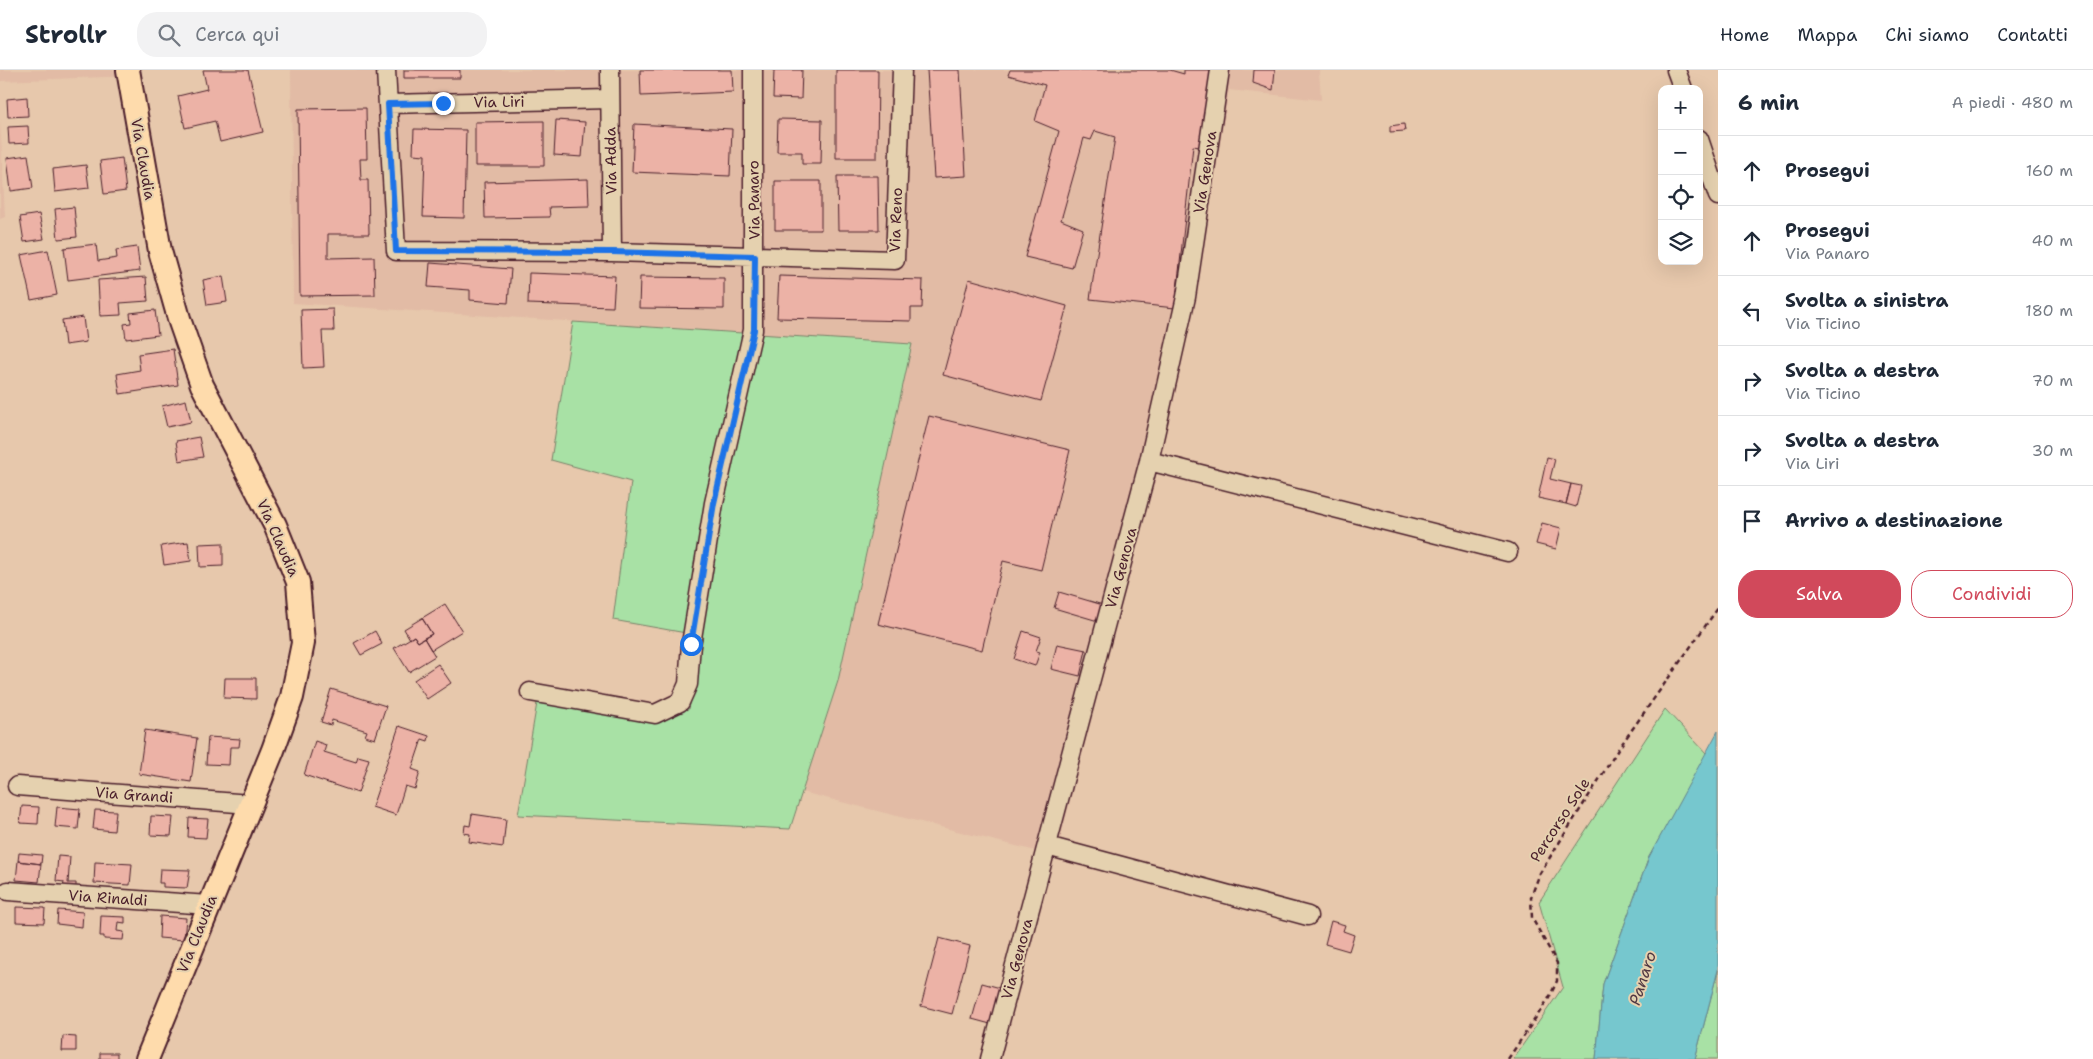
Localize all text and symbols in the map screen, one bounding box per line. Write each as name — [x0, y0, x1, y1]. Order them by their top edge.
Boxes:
search box — [137, 12, 487, 57]
text: Strollr — [25, 19, 107, 51]
icon: search — [155, 21, 183, 49]
text: Cerca qui — [195, 22, 280, 47]
text: Home — [1720, 23, 1769, 47]
text: Mappa — [1797, 23, 1857, 47]
text: Chi siamo — [1885, 23, 1969, 47]
text: Contatti — [1997, 23, 2068, 47]
map controls — [1658, 85, 1703, 265]
button: + — [1658, 85, 1703, 130]
text: 6 min — [1738, 89, 1799, 117]
route end — [432, 92, 455, 115]
street label: Via Liri — [473, 92, 525, 112]
text: A piedi · 480 m — [1952, 92, 2073, 113]
street label: Via Claudia — [126, 117, 160, 202]
street label: Via Adda — [600, 126, 622, 195]
street label: Via Genova — [1189, 129, 1222, 215]
button: − — [1658, 130, 1703, 175]
icon: ahead — [1738, 157, 1766, 185]
text: Prosegui — [1785, 158, 1870, 183]
street label: Via Panaro — [743, 160, 765, 240]
text: 160 m — [2026, 160, 2073, 181]
button: locate — [1658, 175, 1703, 220]
street label: Via Reno — [885, 187, 907, 253]
text: Prosegui — [1785, 218, 1870, 243]
button: layers — [1658, 220, 1703, 265]
icon: ahead — [1738, 227, 1766, 255]
text: 40 m — [2031, 230, 2073, 251]
text: Via Panaro — [1785, 243, 1870, 264]
text: Svolta a sinistra — [1785, 288, 1948, 313]
icon: left — [1738, 297, 1766, 325]
text: 180 m — [2025, 300, 2073, 321]
text: Via Ticino — [1785, 313, 1861, 334]
text: Svolta a destra — [1785, 358, 1939, 383]
icon: right — [1738, 367, 1766, 395]
text: 70 m — [2032, 370, 2073, 391]
text: Via Ticino — [1785, 383, 1861, 404]
text: Svolta a destra — [1785, 428, 1939, 453]
icon: right — [1738, 437, 1766, 465]
text: 30 m — [2032, 440, 2073, 461]
text: Via Liri — [1785, 453, 1840, 474]
street label: Via Claudia — [252, 496, 304, 580]
icon: arrive — [1738, 507, 1766, 535]
text: Arrivo a destinazione — [1785, 508, 2003, 533]
street label: Via Genova — [1101, 525, 1142, 611]
button: Salva — [1738, 570, 1901, 618]
button: Condividi — [1911, 570, 2073, 618]
route start — [680, 633, 703, 656]
street label: Percorso Sole — [1525, 774, 1595, 866]
street label: Via Grandi — [94, 782, 174, 808]
street label: Via Rinaldi — [68, 885, 148, 911]
street label: Via Claudia — [172, 891, 222, 976]
street label: Via Genova — [997, 916, 1038, 1002]
water label: Panaro — [1624, 948, 1661, 1008]

